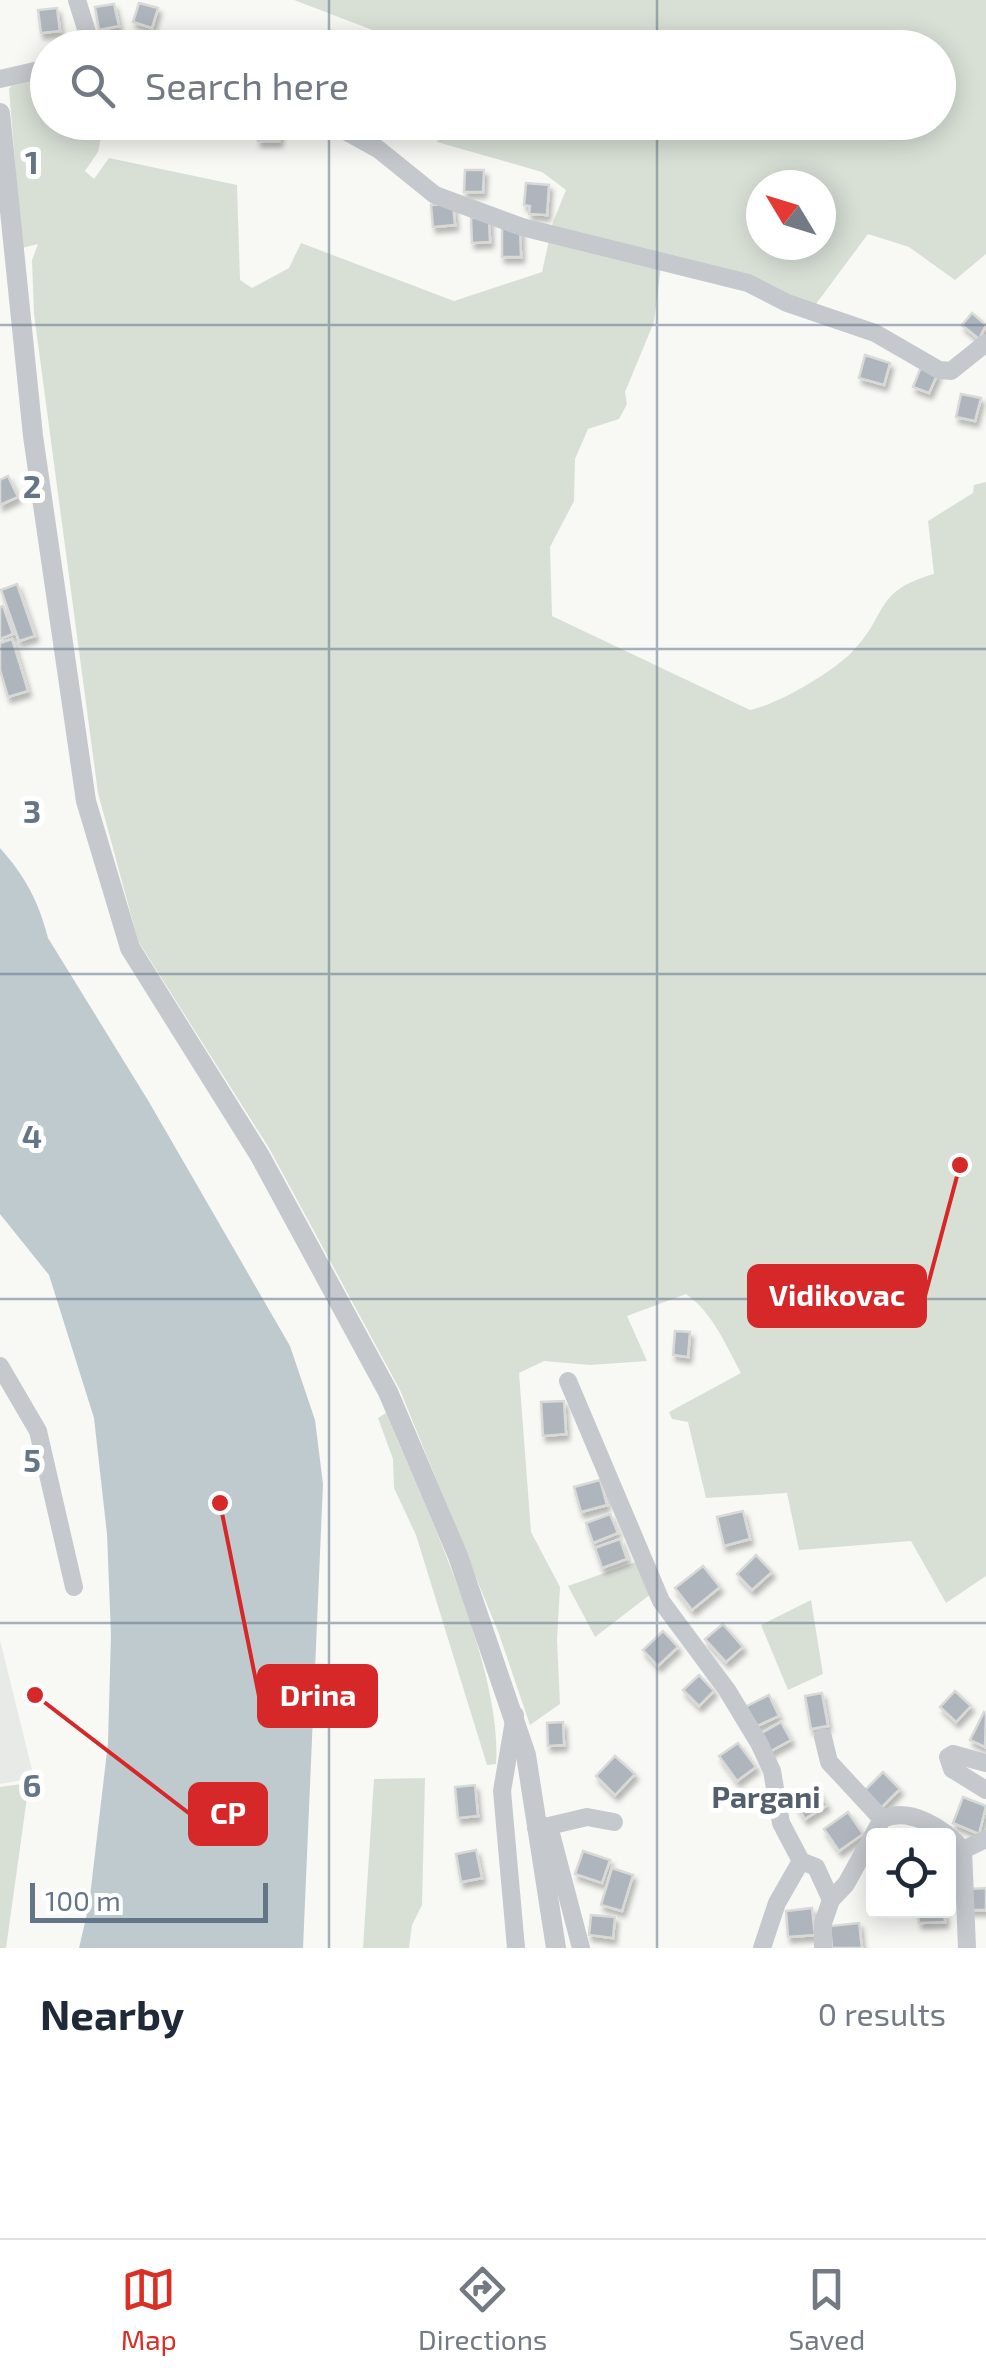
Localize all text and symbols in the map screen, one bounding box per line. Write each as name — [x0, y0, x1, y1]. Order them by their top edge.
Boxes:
search box — [30, 30, 956, 140]
icon: search — [65, 58, 120, 113]
text: Search here — [145, 62, 349, 108]
text: 1 — [25, 142, 39, 180]
north arrow — [746, 170, 836, 260]
text: 2 — [23, 466, 41, 504]
text: 3 — [23, 791, 41, 829]
text: 4 — [22, 1116, 42, 1154]
callout: Vidikovac — [749, 1266, 925, 1326]
text: Vidikovac — [769, 1276, 905, 1312]
text: 5 — [23, 1440, 41, 1478]
callout: Drina — [259, 1666, 376, 1726]
text: Drina — [280, 1676, 356, 1712]
text: 6 — [23, 1765, 41, 1803]
district label: Pargani — [712, 1778, 820, 1814]
callout: CP — [190, 1784, 266, 1844]
text: CP — [210, 1794, 246, 1830]
map controls — [866, 1828, 956, 1918]
button: locate — [866, 1828, 956, 1918]
scale bar — [30, 1878, 268, 1922]
text: 100 m — [45, 1883, 121, 1917]
text: Nearby — [40, 1988, 184, 2038]
text: 0 results — [818, 1994, 946, 2032]
tab: Map — [121, 2262, 177, 2356]
tab: Directions — [418, 2262, 547, 2356]
tab: Saved — [789, 2262, 865, 2356]

